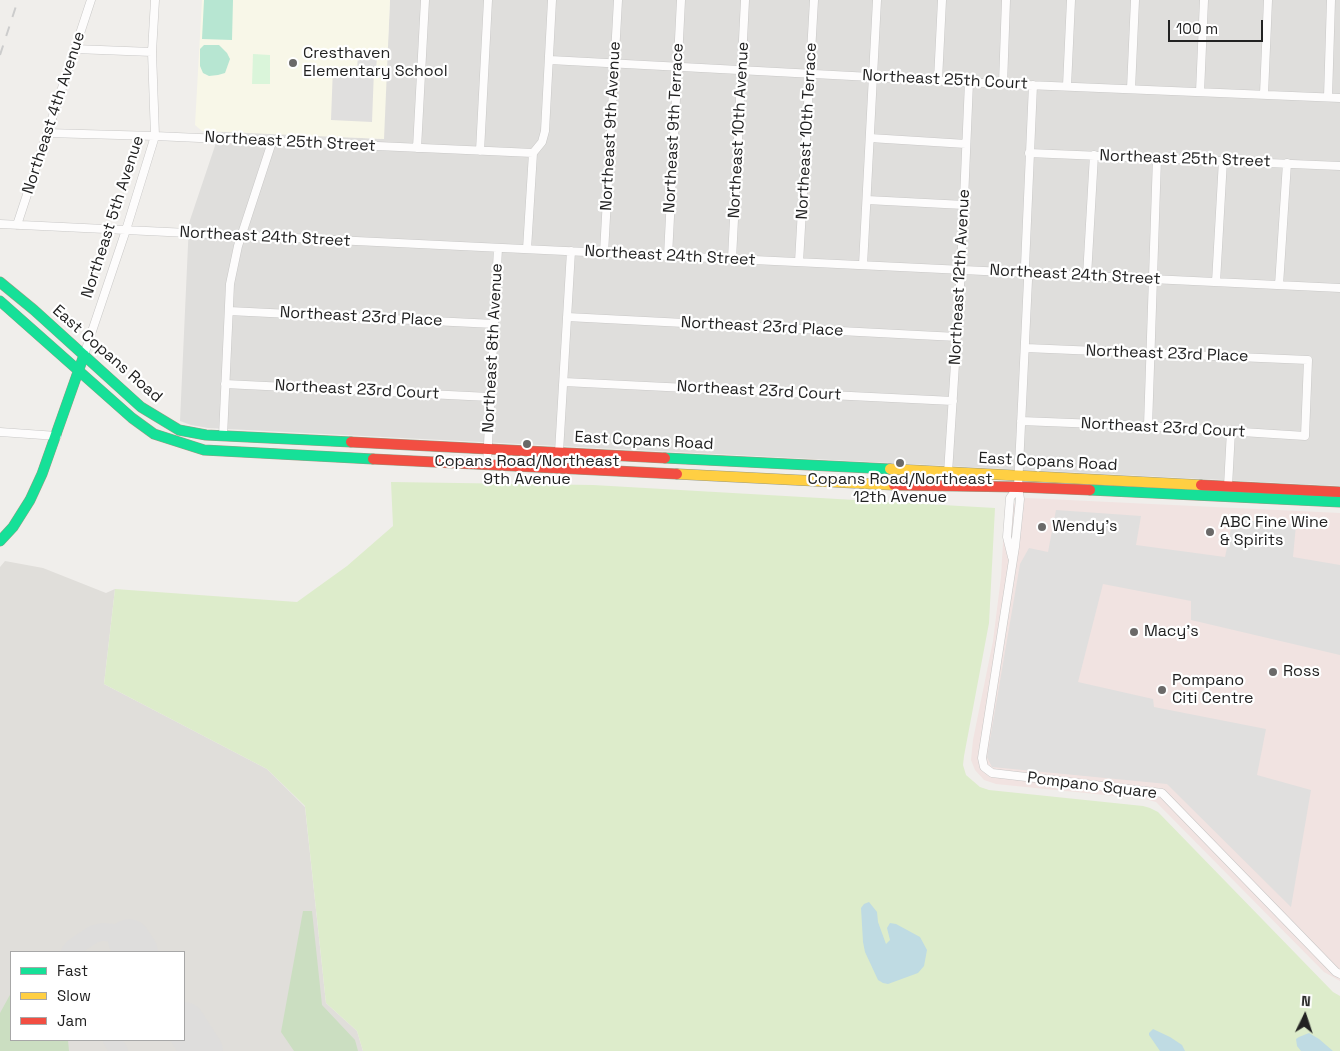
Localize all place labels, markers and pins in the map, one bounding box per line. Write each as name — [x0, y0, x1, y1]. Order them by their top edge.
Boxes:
place label: Cresthaven Elementary School — [303, 44, 448, 82]
marker: Cresthaven Elementary School — [287, 57, 299, 69]
marker: Copans Road/Northeast 9th Avenue — [521, 438, 533, 450]
place label: Copans Road/Northeast 9th Avenue — [434, 452, 620, 490]
marker: Copans Road/Northeast 12th Avenue — [894, 457, 906, 469]
place label: Copans Road/Northeast 12th Avenue — [807, 470, 993, 508]
place label: ABC Fine Wine & Spirits — [1220, 513, 1328, 551]
place label: Wendy's — [1052, 517, 1118, 537]
marker: Wendy's — [1036, 521, 1048, 533]
marker: ABC Fine Wine & Spirits — [1204, 526, 1216, 538]
place label: Macy's — [1144, 622, 1199, 642]
marker: Macy's — [1128, 626, 1140, 638]
place label: Ross — [1283, 662, 1320, 682]
marker: Ross — [1267, 666, 1279, 678]
place label: Pompano Citi Centre — [1172, 671, 1253, 709]
marker: Pompano Citi Centre — [1156, 684, 1168, 696]

